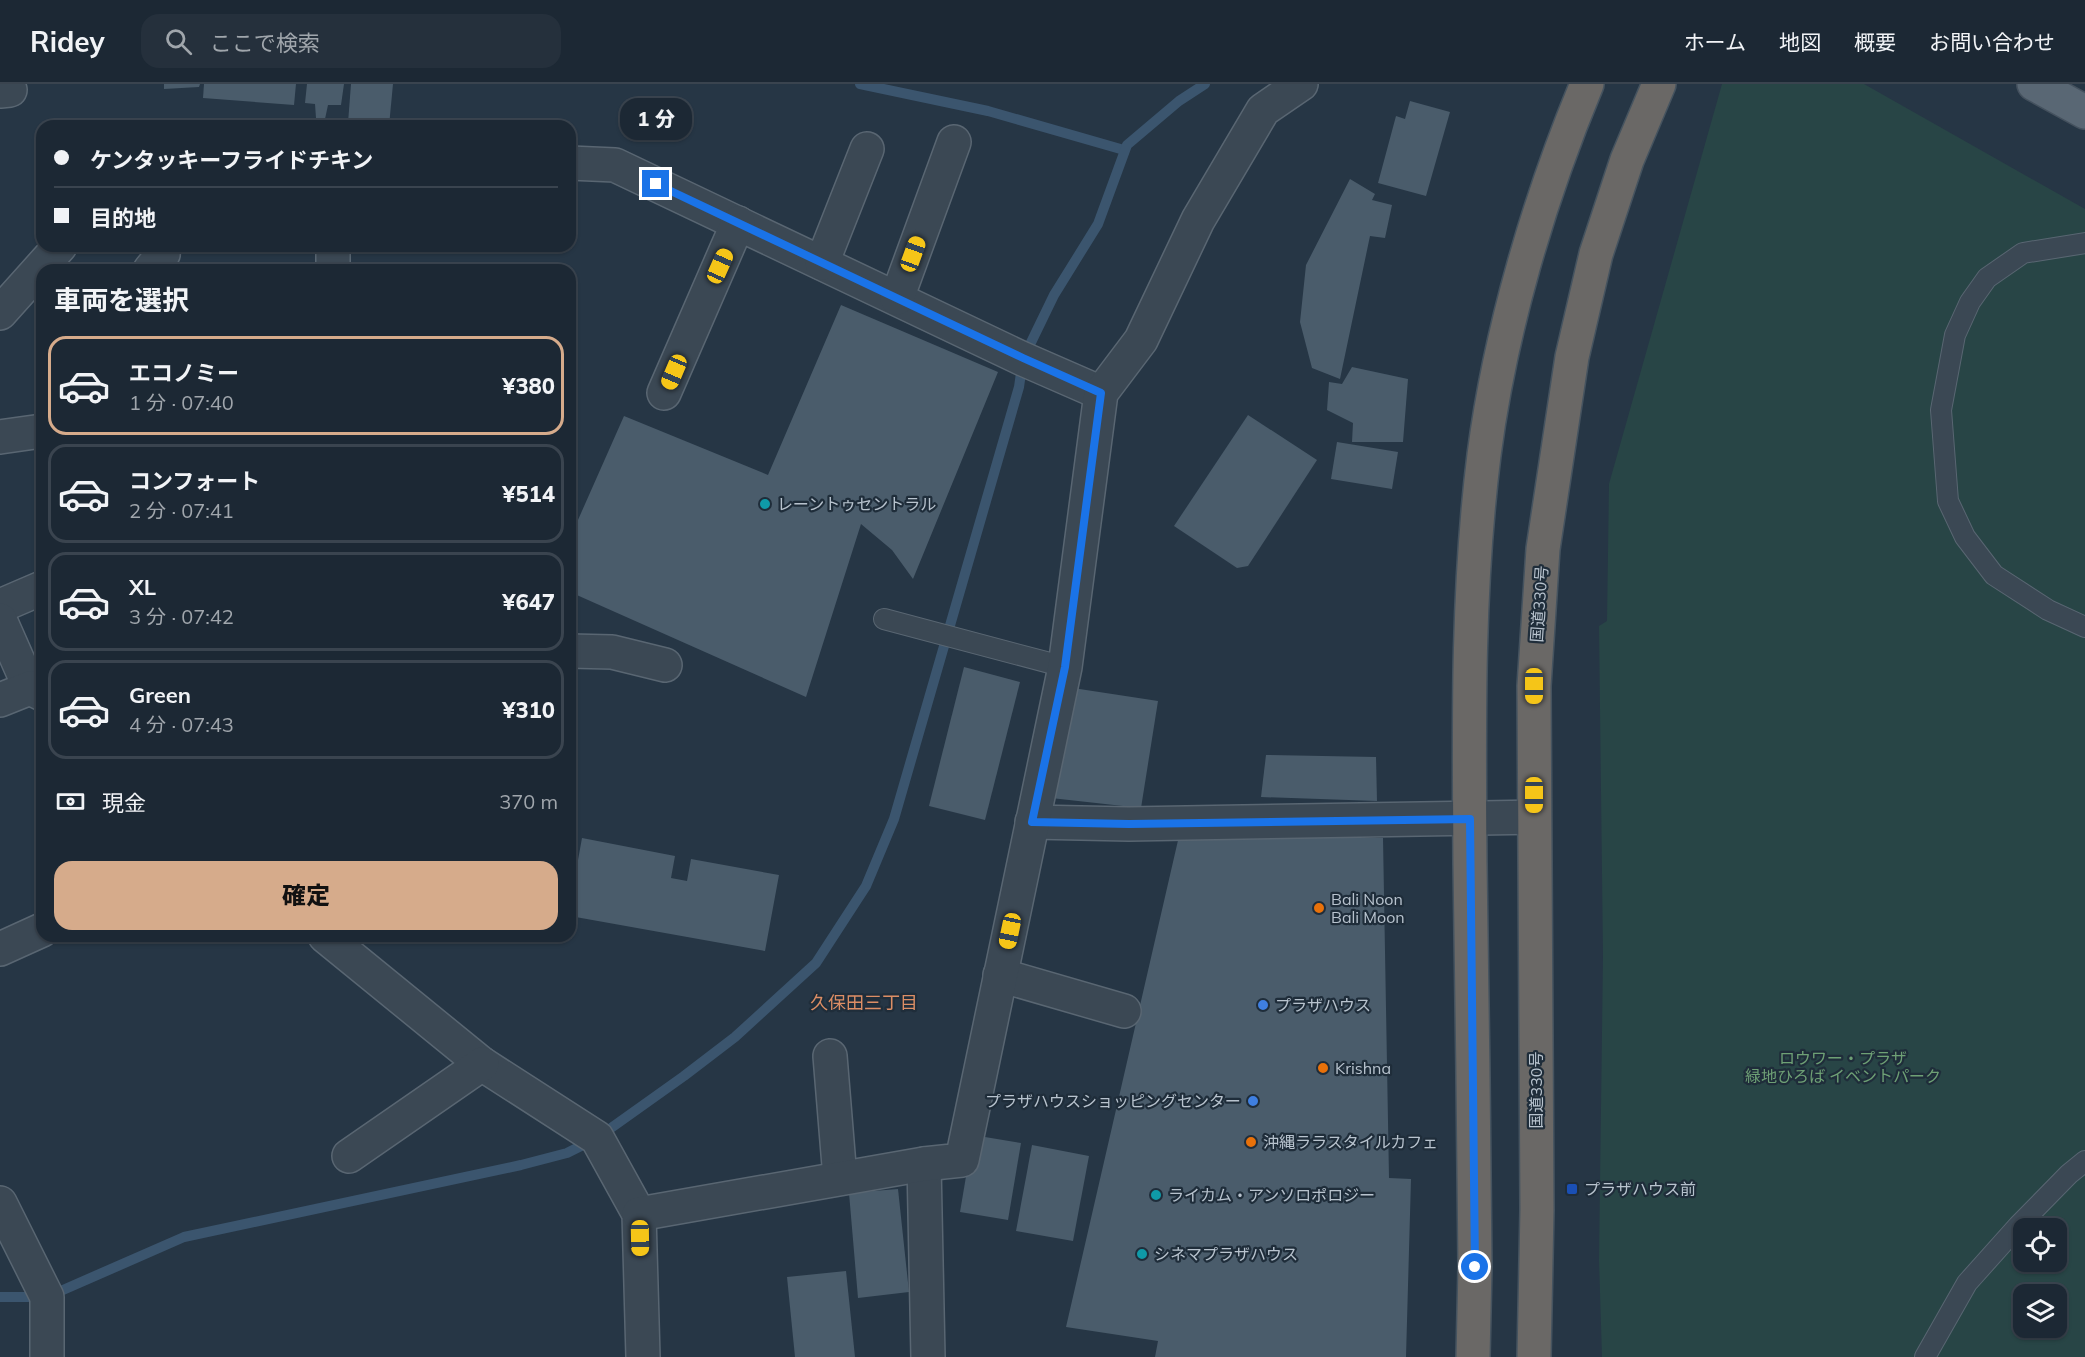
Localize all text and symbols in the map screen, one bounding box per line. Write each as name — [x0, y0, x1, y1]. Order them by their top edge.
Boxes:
search box — [141, 14, 561, 68]
text: Ridey — [30, 24, 105, 59]
icon: search — [162, 25, 195, 58]
text: ここで検索 — [210, 29, 320, 57]
text: ホーム — [1684, 29, 1746, 55]
text: 地図 — [1779, 29, 1821, 55]
text: 概要 — [1854, 29, 1896, 55]
text: お問い合わせ — [1929, 29, 2055, 55]
callout: 1 分 — [620, 97, 692, 139]
text: 1 分 — [637, 106, 675, 131]
text: ケンタッキーフライドチキン — [90, 146, 373, 174]
route end — [642, 170, 669, 197]
text: 目的地 — [90, 204, 156, 232]
car — [898, 234, 928, 274]
car — [704, 246, 736, 286]
text: 車両を選択 — [54, 283, 189, 317]
car — [659, 352, 689, 392]
icon: car — [57, 359, 111, 413]
text: エコノミー — [129, 359, 239, 387]
text: ¥380 — [502, 372, 555, 400]
text: 1 分 · 07:40 — [129, 390, 234, 415]
icon: car — [57, 467, 111, 521]
text: コンフォート — [129, 467, 260, 495]
text: ¥514 — [502, 480, 555, 508]
place label: レーントゥセントラル — [777, 494, 936, 514]
marker: レーントゥセントラル — [758, 497, 772, 511]
text: 2 分 · 07:41 — [129, 498, 234, 523]
street label: 国道330号 — [1526, 565, 1552, 643]
text: XL — [129, 573, 156, 601]
icon: car — [57, 575, 111, 629]
text: ¥647 — [502, 588, 555, 616]
text: 3 分 · 07:42 — [129, 604, 234, 629]
car — [1525, 668, 1543, 704]
text: Green — [129, 681, 191, 709]
icon: car — [57, 683, 111, 737]
text: ¥310 — [502, 696, 555, 724]
text: 4 分 · 07:43 — [129, 712, 234, 737]
car — [1525, 777, 1543, 813]
icon: cash — [54, 785, 87, 818]
text: 現金 — [102, 789, 146, 817]
text: 370 m — [499, 789, 558, 814]
button: 確定 — [54, 861, 558, 930]
place label: Bali Noon Bali Moon — [1331, 889, 1405, 927]
marker: Bali Noon Bali Moon — [1312, 901, 1326, 915]
car — [997, 912, 1023, 950]
district label: 久保田三丁目 — [810, 991, 918, 1014]
place label: プラザハウス — [1275, 995, 1371, 1015]
marker: プラザハウス — [1256, 998, 1270, 1012]
park label: ロウワー・プラザ 緑地ひろば イベントパーク — [1745, 1048, 1941, 1086]
street label: 国道330号 — [1526, 1052, 1546, 1128]
place label: Krishna — [1335, 1058, 1391, 1078]
marker: Krishna — [1316, 1061, 1330, 1075]
place label: プラザハウスショッピングセンター — [985, 1091, 1241, 1111]
marker: プラザハウスショッピングセンター — [1246, 1094, 1260, 1108]
place label: 沖縄ララスタイルカフェ — [1263, 1132, 1438, 1152]
marker: 沖縄ララスタイルカフェ — [1244, 1135, 1258, 1149]
place label: プラザハウス前 — [1584, 1179, 1696, 1199]
marker: プラザハウス前 — [1565, 1182, 1579, 1196]
place label: ライカム・アンソロポロジー — [1168, 1185, 1375, 1205]
marker: ライカム・アンソロポロジー — [1149, 1188, 1163, 1202]
map controls — [2013, 1218, 2067, 1338]
button: locate — [2013, 1218, 2067, 1272]
car — [631, 1220, 649, 1256]
place label: シネマプラザハウス — [1154, 1244, 1298, 1264]
marker: シネマプラザハウス — [1135, 1247, 1149, 1261]
route start — [1461, 1253, 1488, 1280]
button: layers — [2013, 1284, 2067, 1338]

